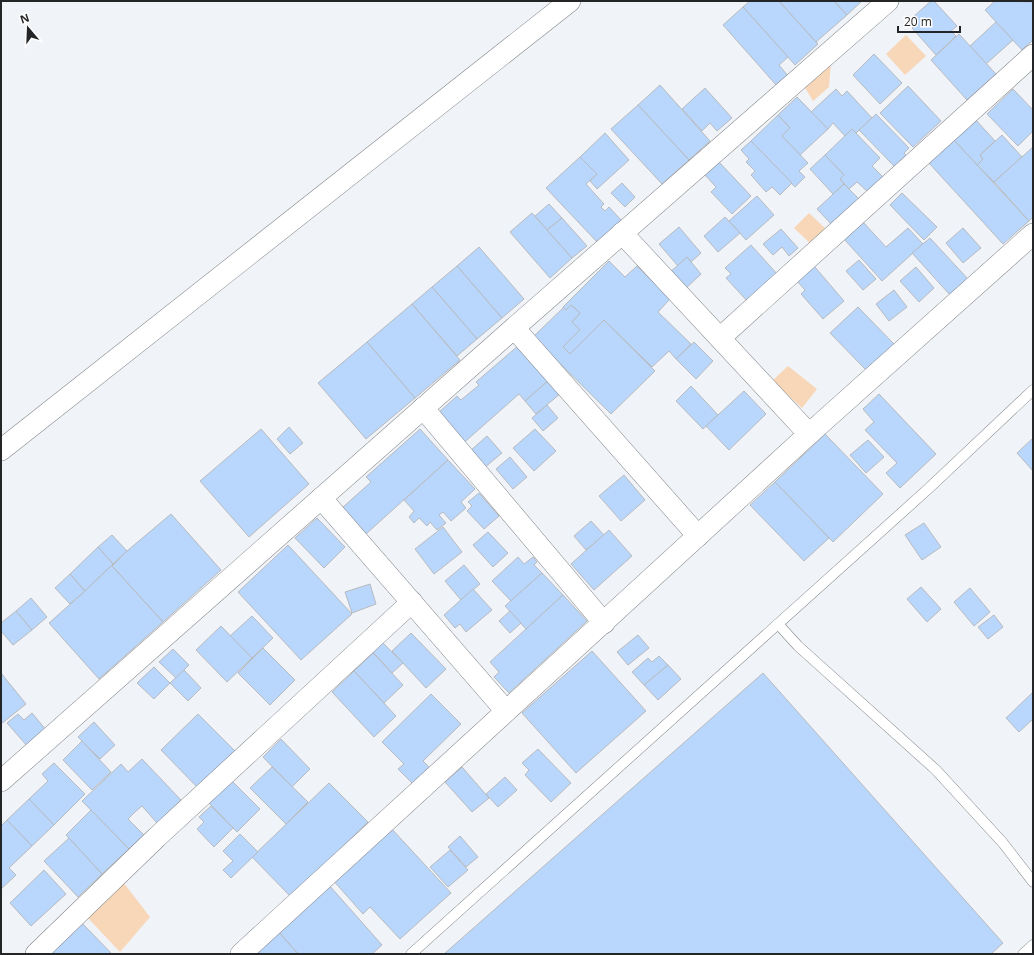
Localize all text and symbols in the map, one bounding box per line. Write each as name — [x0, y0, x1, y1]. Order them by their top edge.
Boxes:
north arrow — [8, 8, 48, 48]
scale bar — [898, 8, 960, 34]
text: N — [18, 10, 31, 27]
text: 20 m — [904, 13, 932, 30]

